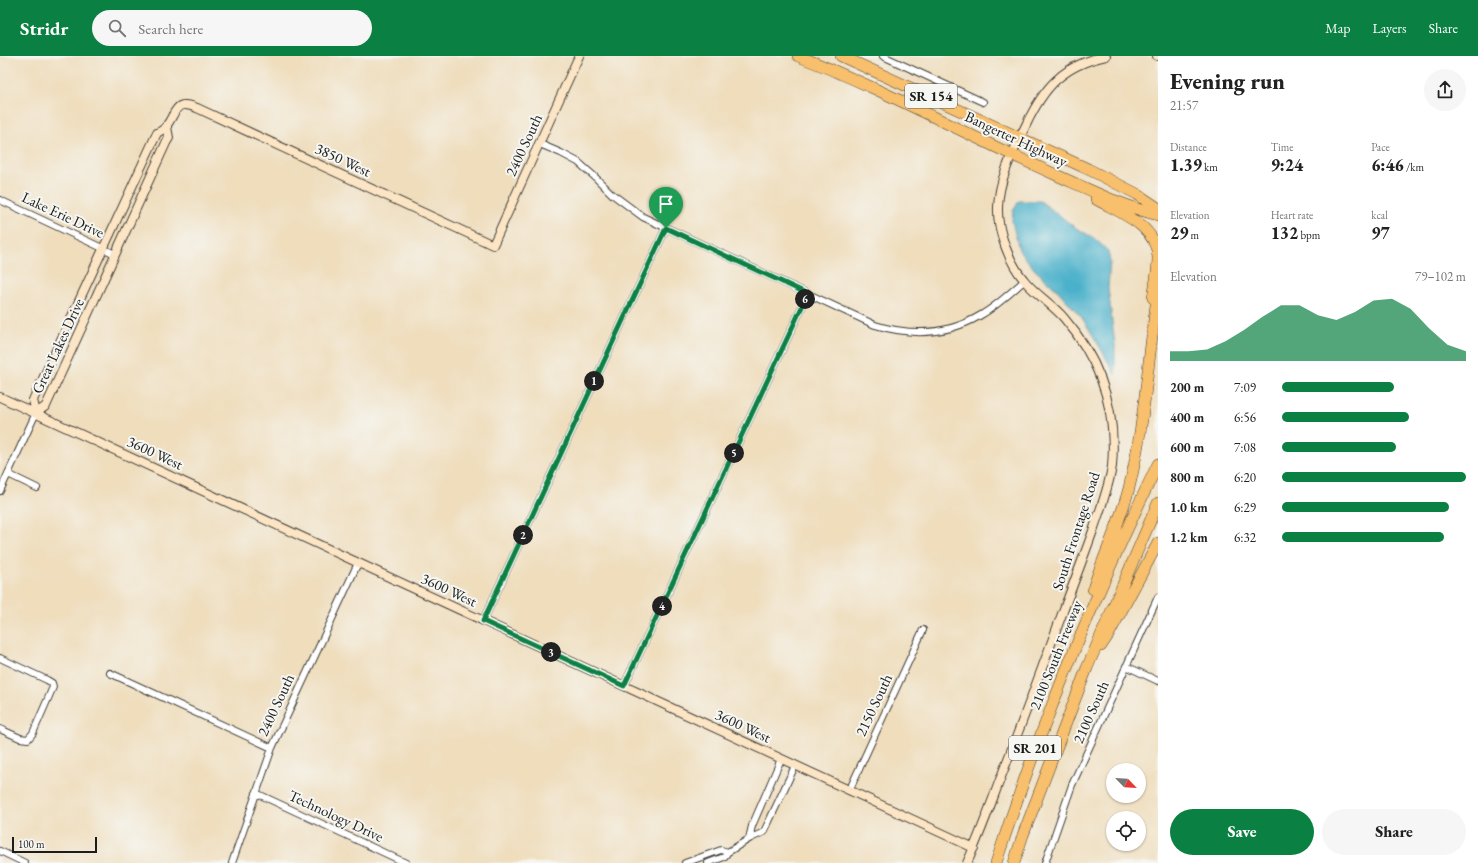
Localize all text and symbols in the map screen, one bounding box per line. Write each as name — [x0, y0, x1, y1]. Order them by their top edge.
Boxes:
search box — [92, 10, 372, 46]
text: Stridr — [20, 16, 68, 41]
icon: search — [106, 17, 128, 39]
text: Search here — [138, 19, 203, 38]
text: Map — [1325, 19, 1350, 37]
text: Layers — [1372, 19, 1407, 37]
text: Share — [1429, 19, 1458, 37]
text: Evening run — [1170, 67, 1285, 96]
button: share — [1424, 69, 1466, 111]
road number: SR 154 — [905, 84, 957, 108]
text: 21:57 — [1170, 97, 1198, 114]
street label: Bangerter Highway — [962, 107, 1071, 171]
street label: 2400 South — [501, 110, 546, 179]
street label: 3850 West — [312, 138, 374, 181]
text: Distance — [1170, 140, 1207, 154]
text: Time — [1271, 140, 1294, 154]
text: Pace — [1371, 140, 1390, 154]
text: 1.39 — [1170, 154, 1202, 176]
text: 9:24 — [1271, 154, 1303, 176]
text: 6:46 — [1371, 154, 1404, 176]
text: km — [1202, 160, 1218, 174]
text: /km — [1404, 160, 1424, 174]
street label: Lake Erie Drive — [19, 187, 108, 242]
pin — [649, 187, 683, 228]
icon: arrive — [655, 193, 677, 215]
text: Elevation — [1170, 208, 1210, 222]
text: Heart rate — [1271, 208, 1313, 222]
text: kcal — [1371, 208, 1388, 222]
text: 29 — [1170, 222, 1188, 244]
text: 132 — [1271, 222, 1298, 244]
text: 97 — [1371, 222, 1390, 244]
text: m — [1188, 228, 1199, 242]
text: bpm — [1298, 228, 1320, 242]
text: Elevation — [1170, 268, 1217, 285]
text: 79–102 m — [1415, 268, 1466, 285]
pin: 6 — [795, 289, 815, 309]
text: 6 — [802, 292, 808, 306]
street label: Great Lakes Drive — [27, 295, 88, 396]
pin: 1 — [584, 371, 604, 391]
text: 1 — [591, 374, 597, 388]
text: 200 m — [1170, 379, 1204, 396]
text: 7:09 — [1234, 379, 1256, 396]
text: 400 m — [1170, 409, 1204, 426]
text: 6:56 — [1234, 409, 1256, 426]
street label: 3600 West — [124, 431, 186, 474]
text: 600 m — [1170, 439, 1204, 456]
text: 7:08 — [1234, 439, 1256, 456]
pin: 5 — [724, 443, 744, 463]
text: 5 — [731, 446, 737, 460]
street label: South Frontage Road — [1047, 469, 1104, 592]
text: 800 m — [1170, 469, 1204, 486]
text: 6:20 — [1234, 469, 1256, 486]
text: 1.0 km — [1170, 499, 1208, 516]
text: 6:29 — [1234, 499, 1256, 516]
pin: 2 — [513, 525, 533, 545]
text: 2 — [520, 528, 526, 542]
text: 1.2 km — [1170, 529, 1208, 546]
text: 6:32 — [1234, 529, 1256, 546]
street label: 3600 West — [418, 568, 480, 611]
pin: 4 — [652, 596, 672, 616]
street label: 2100 South Freeway — [1025, 597, 1086, 712]
text: 4 — [659, 599, 665, 613]
pin: 3 — [541, 642, 561, 662]
text: 3 — [548, 645, 554, 659]
street label: 2400 South — [253, 670, 298, 739]
street label: 2150 South — [851, 670, 896, 739]
street label: 2100 South — [1068, 677, 1113, 746]
street label: 3600 West — [712, 704, 774, 747]
road number: SR 201 — [1009, 736, 1061, 760]
north arrow — [1106, 763, 1146, 803]
map controls — [1106, 763, 1146, 851]
street label: Technology Drive — [286, 785, 387, 846]
button: Save — [1170, 809, 1314, 855]
button: Share — [1322, 809, 1466, 855]
button: locate — [1106, 811, 1146, 851]
scale bar — [12, 835, 97, 854]
text: 100 m — [18, 837, 45, 851]

